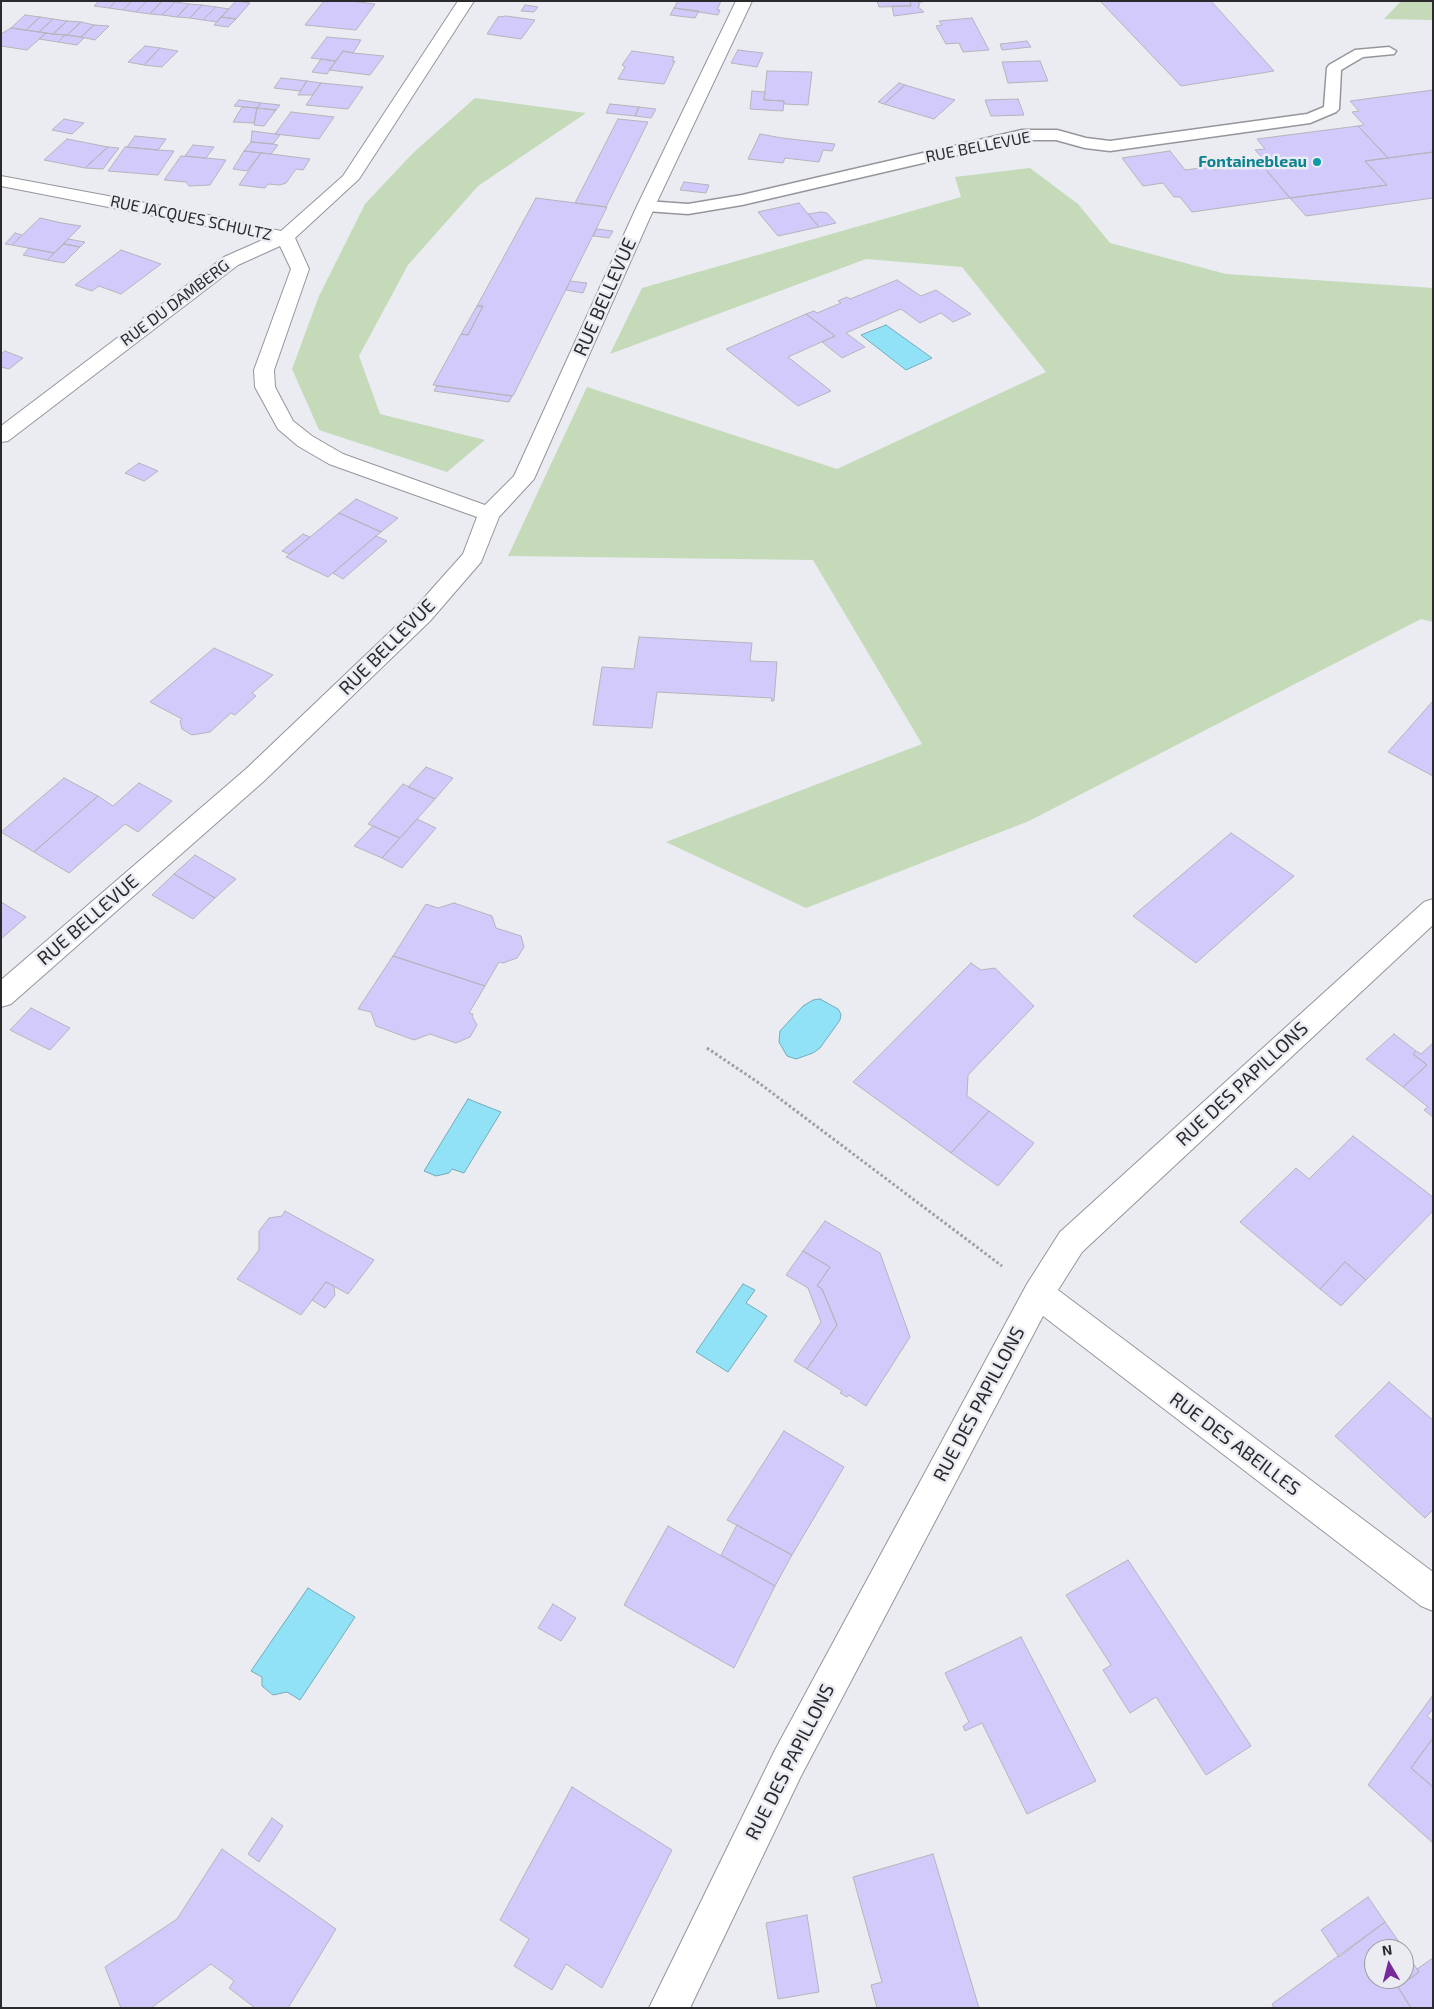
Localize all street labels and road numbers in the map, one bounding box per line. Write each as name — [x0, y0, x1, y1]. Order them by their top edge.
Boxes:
street label: RUE BELLEVUE — [924, 127, 1032, 167]
street label: RUE JACQUES SCHULTZ — [109, 192, 273, 244]
street label: RUE BELLEVUE — [569, 234, 641, 360]
street label: RUE DU DAMBERG — [117, 256, 233, 350]
street label: RUE BELLEVUE — [334, 594, 440, 700]
street label: RUE BELLEVUE — [33, 870, 143, 970]
street label: RUE DES PAPILLONS — [1171, 1017, 1313, 1151]
street label: RUE DES PAPILLONS — [929, 1323, 1029, 1485]
street label: RUE DES ABEILLES — [1165, 1388, 1305, 1500]
street label: RUE DES PAPILLONS — [741, 1680, 839, 1844]

